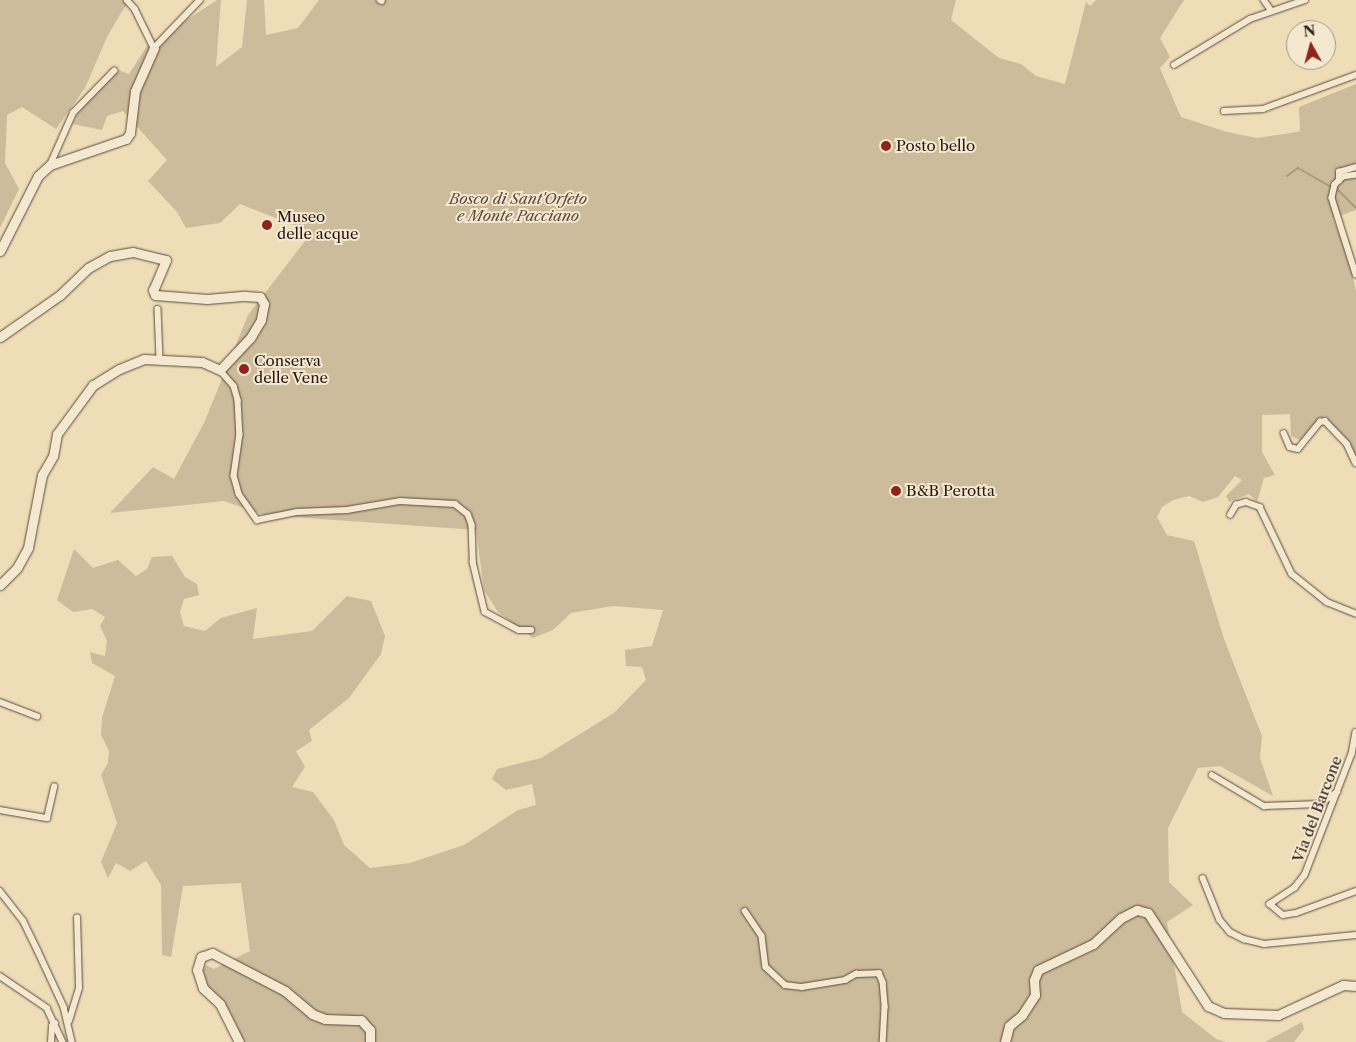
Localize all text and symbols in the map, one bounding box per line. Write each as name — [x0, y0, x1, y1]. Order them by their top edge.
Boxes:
north arrow — [1286, 20, 1336, 70]
text: N — [1302, 21, 1316, 41]
place label: Posto bello — [896, 137, 975, 155]
marker: Posto bello — [880, 140, 892, 152]
park label: Bosco di Sant'Orfeto e Monte Pacciano — [449, 189, 587, 224]
place label: Museo delle acque — [277, 207, 358, 242]
marker: Museo delle acque — [261, 219, 273, 231]
place label: Conserva delle Vene — [254, 351, 329, 386]
marker: Conserva delle Vene — [238, 363, 250, 375]
place label: B&B Perotta — [906, 482, 995, 500]
marker: B&B Perotta — [890, 485, 902, 497]
street label: Via del Barcone — [1288, 753, 1346, 865]

